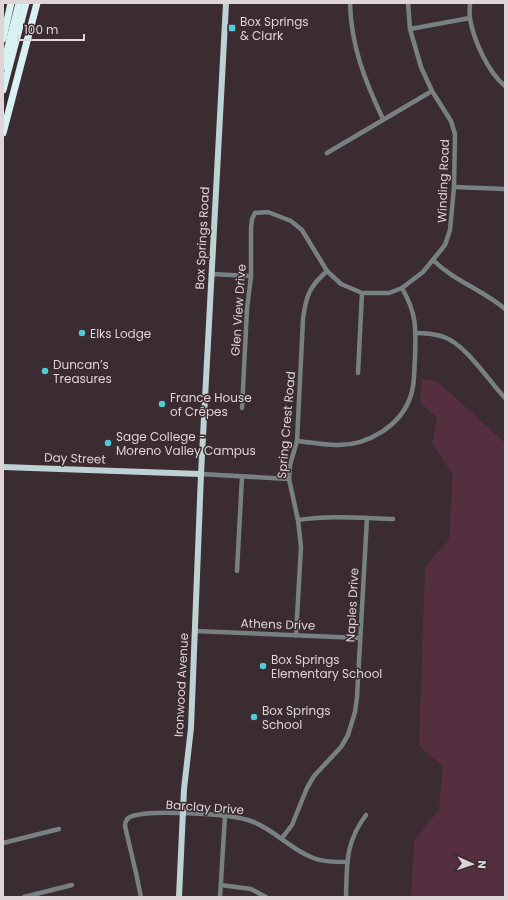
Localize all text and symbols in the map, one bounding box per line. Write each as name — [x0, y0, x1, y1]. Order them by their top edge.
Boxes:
place label: Box Springs & Clark — [240, 13, 309, 44]
scale bar — [18, 16, 84, 42]
text: 100 m — [24, 21, 58, 38]
marker: Box Springs & Clark — [227, 23, 237, 33]
street label: Winding Road — [433, 139, 453, 223]
street label: Box Springs Road — [191, 186, 213, 290]
street label: Glen View Drive — [226, 263, 250, 357]
place label: Elks Lodge — [90, 325, 151, 342]
marker: Elks Lodge — [77, 328, 87, 338]
place label: Duncan’s Treasures — [53, 356, 112, 387]
marker: Duncan’s Treasures — [40, 366, 50, 376]
street label: Spring Crest Road — [273, 371, 299, 479]
place label: France House of Crêpes — [170, 389, 252, 420]
marker: France House of Crêpes — [157, 399, 167, 409]
place label: Sage College - Moreno Valley Campus — [116, 428, 256, 459]
marker: Sage College - Moreno Valley Campus — [103, 438, 113, 448]
street label: Day Street — [44, 448, 106, 468]
street label: Naples Drive — [342, 567, 362, 643]
street label: Athens Drive — [240, 614, 316, 634]
street label: Ironwood Avenue — [170, 632, 192, 738]
place label: Box Springs Elementary School — [271, 651, 382, 682]
marker: Box Springs Elementary School — [258, 661, 268, 671]
place label: Box Springs School — [262, 702, 331, 733]
marker: Box Springs School — [249, 712, 259, 722]
street label: Barclay Drive — [165, 796, 245, 818]
north arrow — [452, 844, 492, 884]
text: N — [474, 860, 490, 869]

